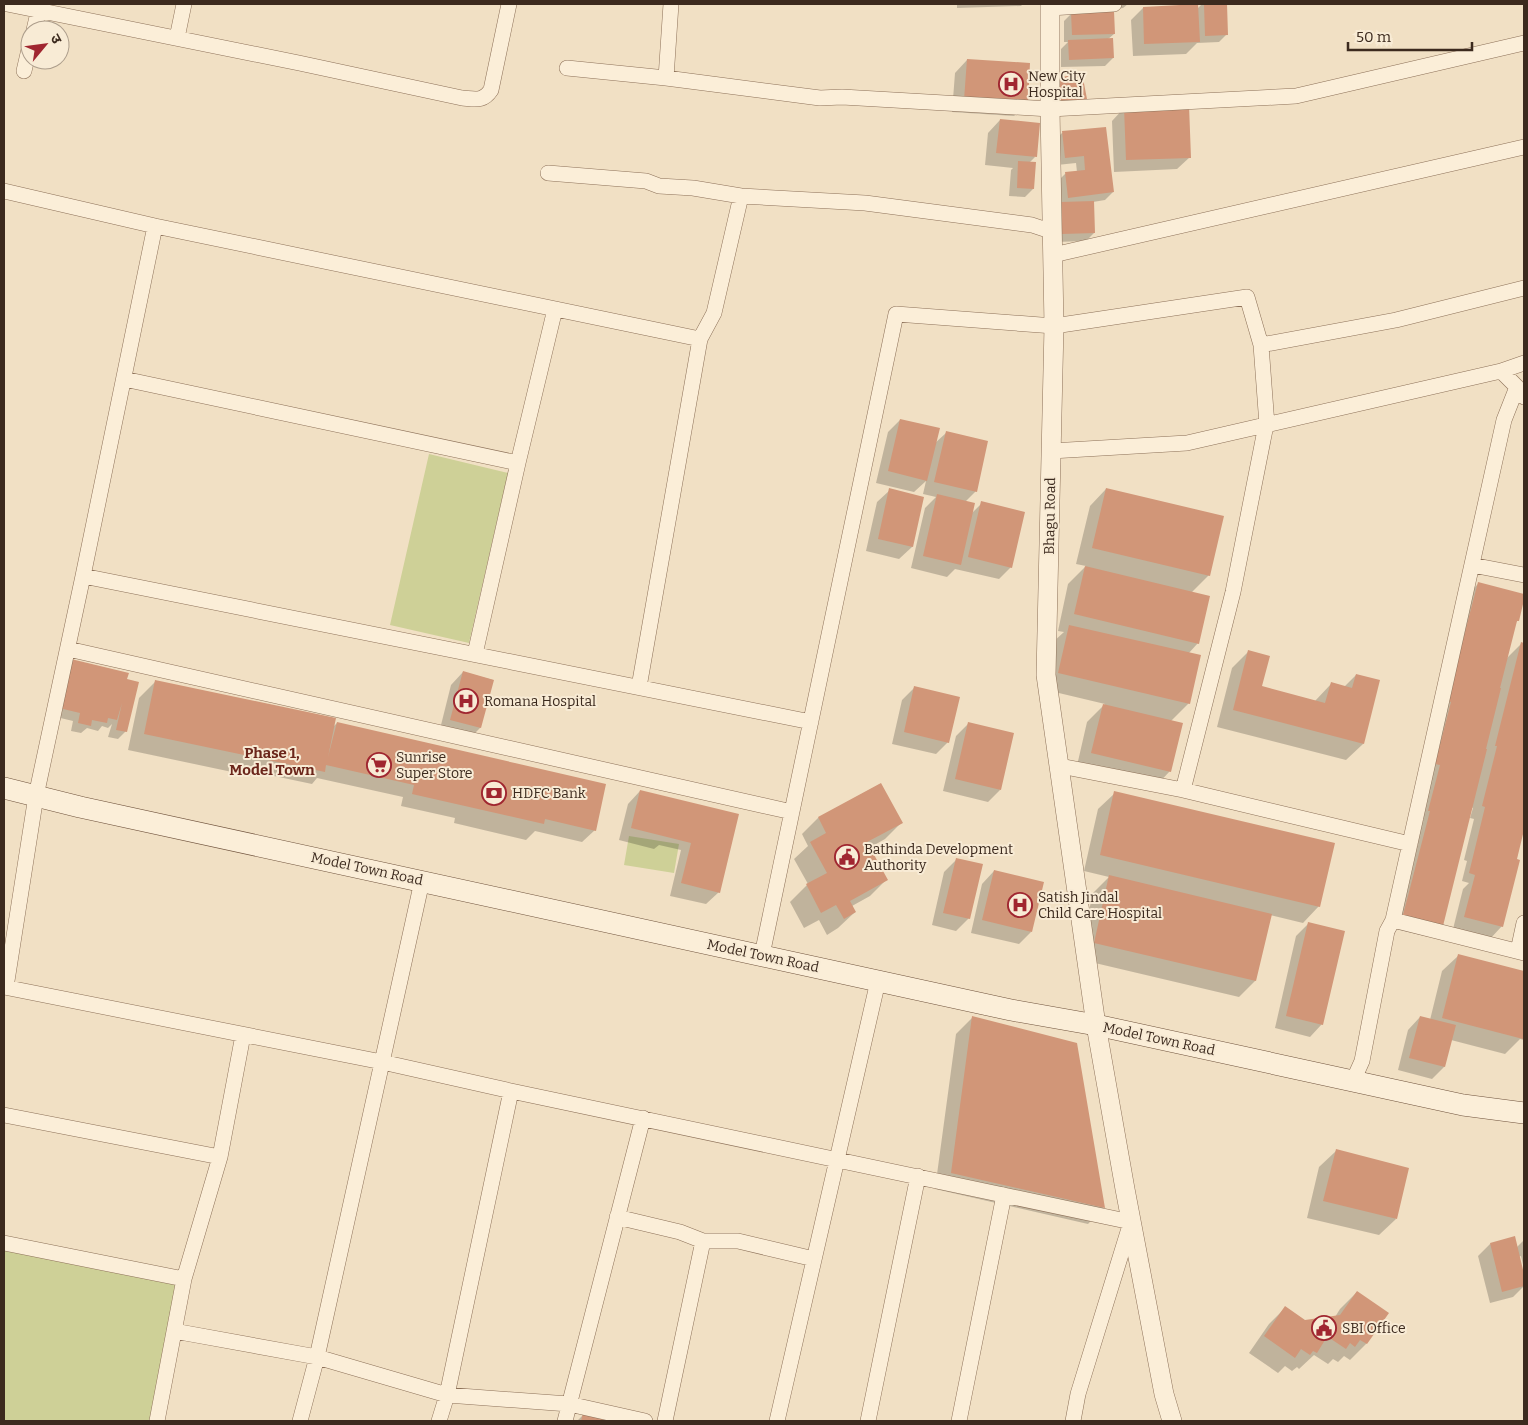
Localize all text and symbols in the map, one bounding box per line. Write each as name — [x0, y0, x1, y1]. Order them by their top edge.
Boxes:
north arrow — [20, 20, 70, 70]
scale bar — [1348, 20, 1472, 52]
text: 50 m — [1356, 28, 1392, 46]
text: उ — [47, 31, 66, 47]
place label: New City Hospital — [1028, 68, 1086, 101]
hospital icon: New City Hospital — [998, 71, 1024, 97]
street label: Bhagu Road — [1041, 477, 1059, 555]
hospital icon: Romana Hospital — [453, 688, 479, 714]
place label: Romana Hospital — [484, 693, 596, 710]
district label: Phase 1, Model Town — [229, 744, 315, 779]
place label: Sunrise Super Store — [396, 749, 473, 782]
supermarket icon: Sunrise Super Store — [366, 752, 392, 778]
bank icon: HDFC Bank — [481, 780, 507, 806]
place label: HDFC Bank — [512, 785, 586, 802]
place label: Bathinda Development Authority — [864, 841, 1013, 874]
public building icon: Bathinda Development Authority — [834, 844, 860, 870]
street label: Model Town Road — [309, 849, 425, 889]
place label: Satish Jindal Child Care Hospital — [1038, 889, 1162, 922]
hospital icon: Satish Jindal Child Care Hospital — [1007, 892, 1033, 918]
street label: Model Town Road — [705, 936, 821, 976]
street label: Model Town Road — [1101, 1019, 1217, 1059]
public building icon: SBI Office — [1311, 1315, 1337, 1341]
place label: SBI Office — [1342, 1320, 1406, 1337]

